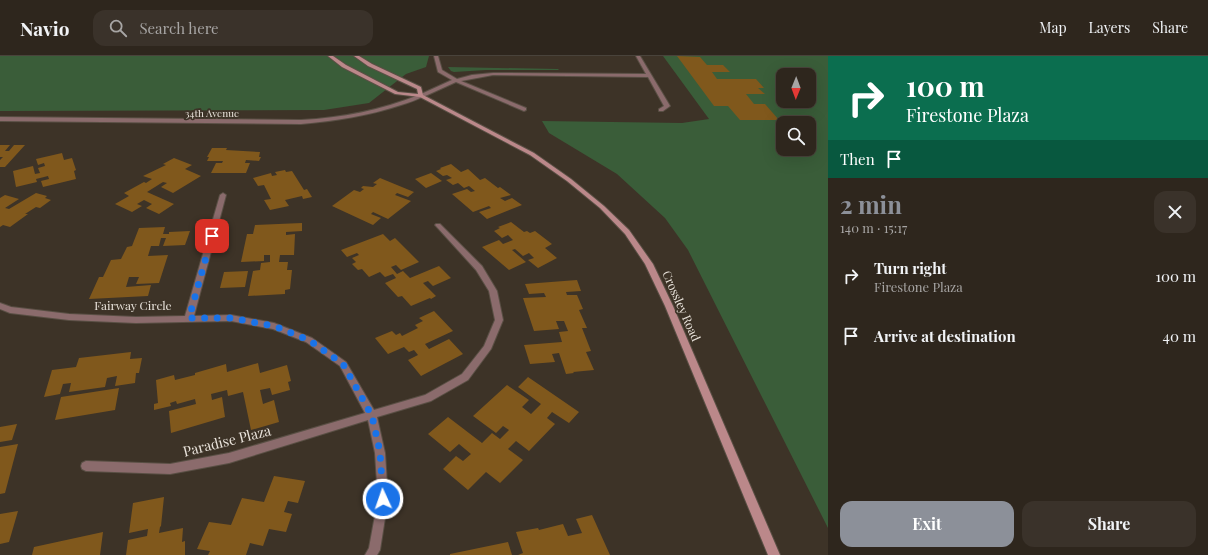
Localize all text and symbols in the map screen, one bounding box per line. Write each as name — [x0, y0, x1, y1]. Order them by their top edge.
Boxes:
search box — [93, 10, 373, 46]
text: Navio — [20, 15, 69, 41]
icon: search — [107, 17, 129, 39]
text: Search here — [139, 18, 219, 38]
text: Map — [1039, 18, 1067, 37]
text: Layers — [1089, 18, 1130, 37]
text: Share — [1152, 18, 1188, 37]
text: 100 m — [906, 67, 985, 104]
north arrow — [776, 68, 816, 108]
map controls — [776, 68, 816, 156]
icon: right — [840, 72, 892, 124]
text: Firestone Plaza — [906, 103, 1029, 127]
street label: 34th Avenue — [185, 106, 239, 120]
button: search — [776, 116, 816, 156]
icon: arrive — [883, 148, 905, 170]
text: Then — [840, 149, 875, 169]
text: 2 min — [840, 188, 902, 220]
button: close — [1154, 191, 1196, 233]
pin — [195, 219, 229, 253]
text: 140 m · 15:17 — [840, 219, 907, 236]
icon: arrive — [201, 225, 223, 247]
text: Turn right — [874, 258, 947, 278]
icon: right — [840, 265, 862, 287]
text: 100 m — [1155, 266, 1196, 286]
street label: Crossley Road — [659, 268, 705, 344]
text: Firestone Plaza — [874, 278, 963, 295]
street label: Fairway Circle — [94, 297, 172, 313]
icon: arrive — [840, 325, 862, 347]
text: Arrive at destination — [874, 326, 1016, 346]
text: 40 m — [1163, 326, 1196, 346]
street label: Paradise Plaza — [181, 420, 273, 461]
position arrow — [362, 478, 404, 520]
button: Exit — [840, 501, 1014, 547]
button: Share — [1022, 501, 1196, 547]

